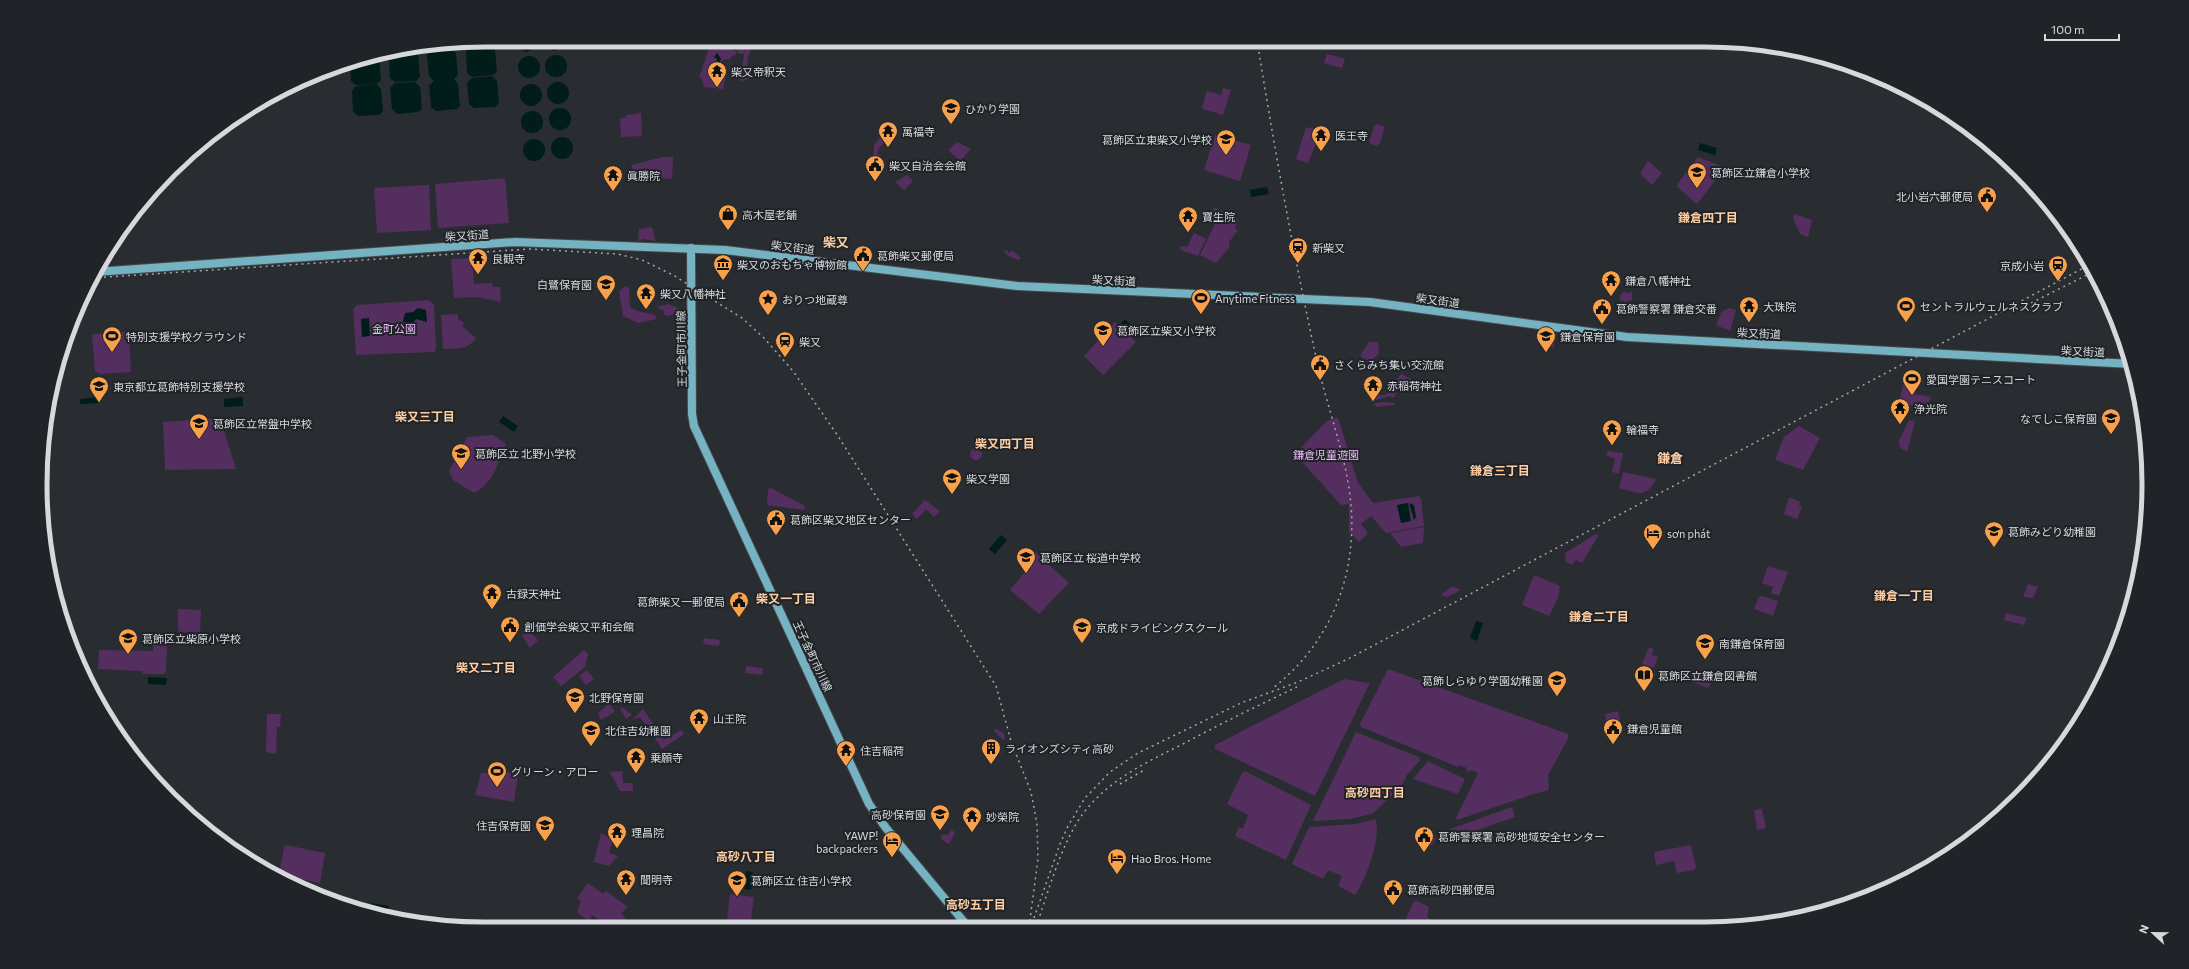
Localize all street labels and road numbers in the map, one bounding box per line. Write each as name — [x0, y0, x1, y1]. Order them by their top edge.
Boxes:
street label: 柴又街道 — [445, 227, 489, 243]
street label: 柴又街道 — [770, 238, 816, 256]
street label: 柴又街道 — [1092, 272, 1136, 288]
street label: 柴又街道 — [1415, 291, 1461, 309]
street label: 王子金町市川線 — [674, 310, 688, 388]
street label: 柴又街道 — [1737, 325, 1781, 341]
street label: 柴又街道 — [2061, 343, 2105, 359]
street label: 王子金町市川線 — [791, 618, 835, 694]

